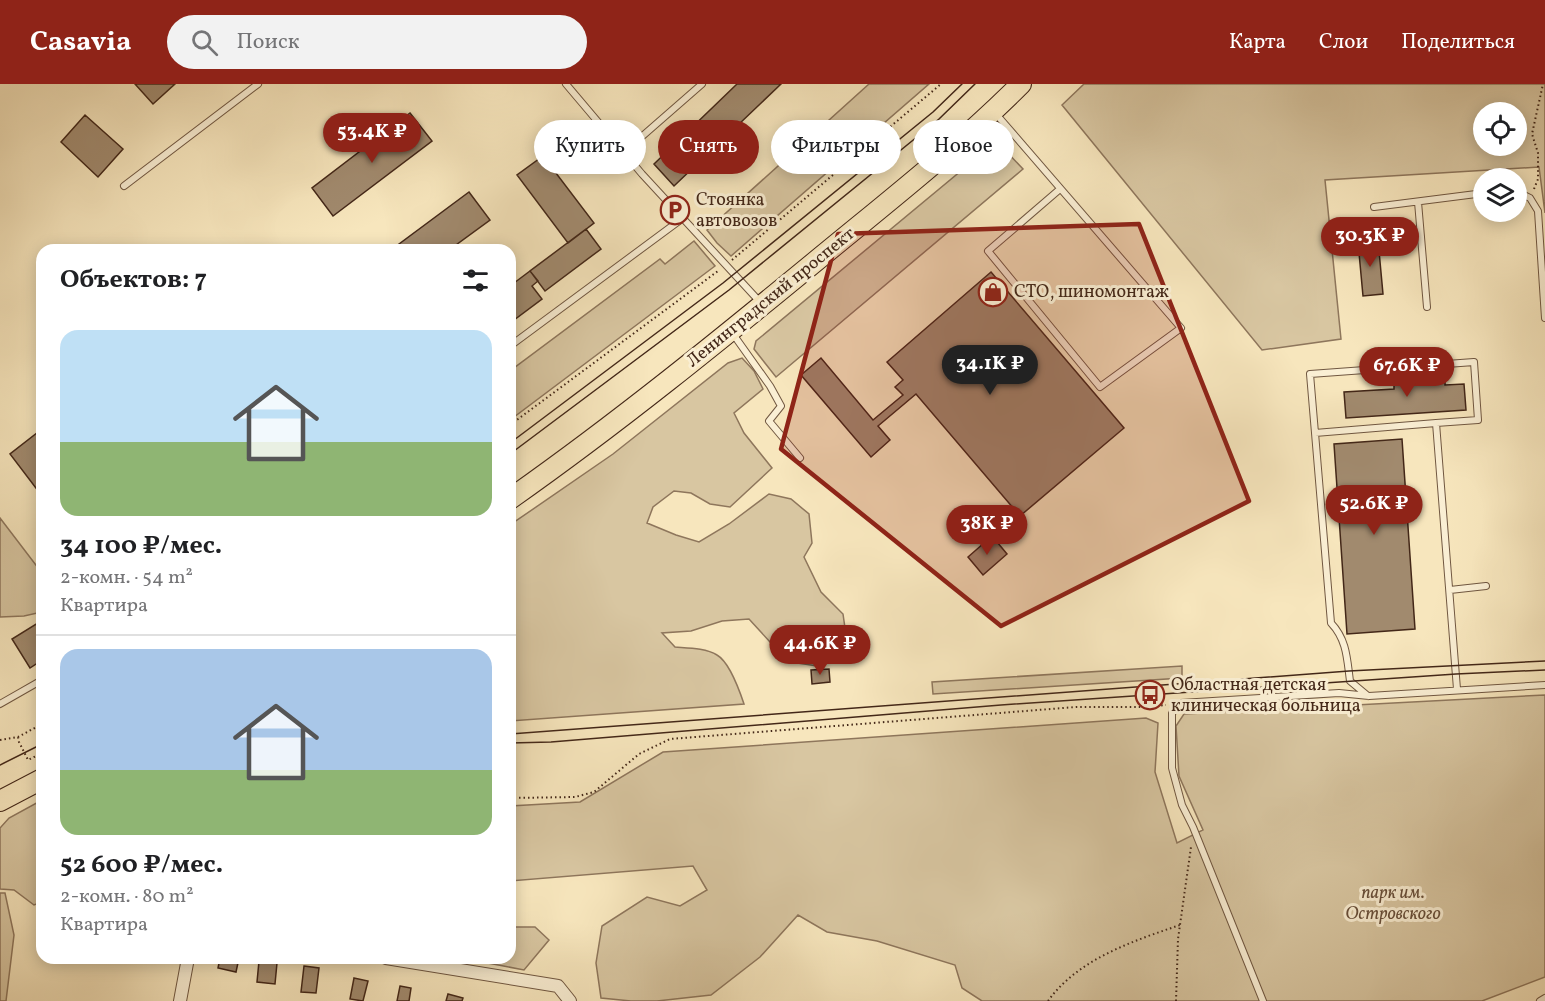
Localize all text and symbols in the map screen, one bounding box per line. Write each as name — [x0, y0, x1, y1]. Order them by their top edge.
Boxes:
search box — [167, 15, 587, 69]
text: Casavia — [30, 23, 131, 62]
icon: search — [188, 26, 221, 59]
text: Поиск — [236, 27, 299, 58]
text: Карта — [1229, 28, 1286, 57]
text: Слои — [1319, 28, 1368, 57]
text: Поделиться — [1401, 28, 1515, 57]
map controls — [1473, 102, 1527, 222]
button: locate — [1473, 102, 1527, 156]
pin: 53.4K ₽ — [317, 113, 427, 164]
text: 53.4K ₽ — [337, 118, 407, 146]
chip: Купить — [534, 120, 646, 174]
chip: Снять — [658, 120, 759, 174]
chip: Фильтры — [771, 120, 901, 174]
chip: Новое — [913, 120, 1014, 174]
button: layers — [1473, 168, 1527, 222]
place label: Стоянка автовозов — [696, 188, 777, 234]
parking icon: Стоянка автовозов — [659, 194, 691, 226]
pin: 30.3K ₽ — [1315, 217, 1425, 268]
street label: Ленинградский проспект — [681, 222, 861, 374]
text: 30.3K ₽ — [1335, 222, 1405, 250]
text: Объектов: 7 — [60, 262, 207, 298]
icon: filters — [459, 264, 492, 297]
shop icon: СТО, шиномонтаж — [977, 276, 1009, 308]
place label: СТО, шиномонтаж — [1014, 280, 1169, 305]
pin: 34.1K ₽ — [935, 345, 1045, 396]
pin: 67.6K ₽ — [1352, 347, 1462, 398]
text: 34.1K ₽ — [956, 350, 1024, 378]
text: 67.6K ₽ — [1373, 352, 1441, 380]
icon: home — [222, 369, 330, 477]
pin: 52.6K ₽ — [1319, 485, 1429, 536]
text: 52.6K ₽ — [1340, 490, 1408, 518]
pin: 38K ₽ — [945, 505, 1029, 556]
text: 38K ₽ — [960, 510, 1014, 538]
text: 34 100 ₽/мес. — [60, 528, 222, 564]
text: 2-комн. · 54 m² — [60, 564, 193, 592]
text: Квартира — [60, 592, 148, 620]
pin: 44.6K ₽ — [765, 625, 875, 676]
text: 44.6K ₽ — [783, 630, 857, 658]
place label: Областная детская клиническая больница — [1171, 673, 1361, 719]
bus stop icon: Областная детская клиническая больница — [1134, 679, 1166, 711]
icon: home — [222, 688, 330, 796]
text: 52 600 ₽/мес. — [60, 847, 223, 883]
park label: парк им. Островского — [1345, 881, 1441, 927]
text: 2-комн. · 80 m² — [60, 883, 194, 911]
text: Квартира — [60, 911, 148, 939]

